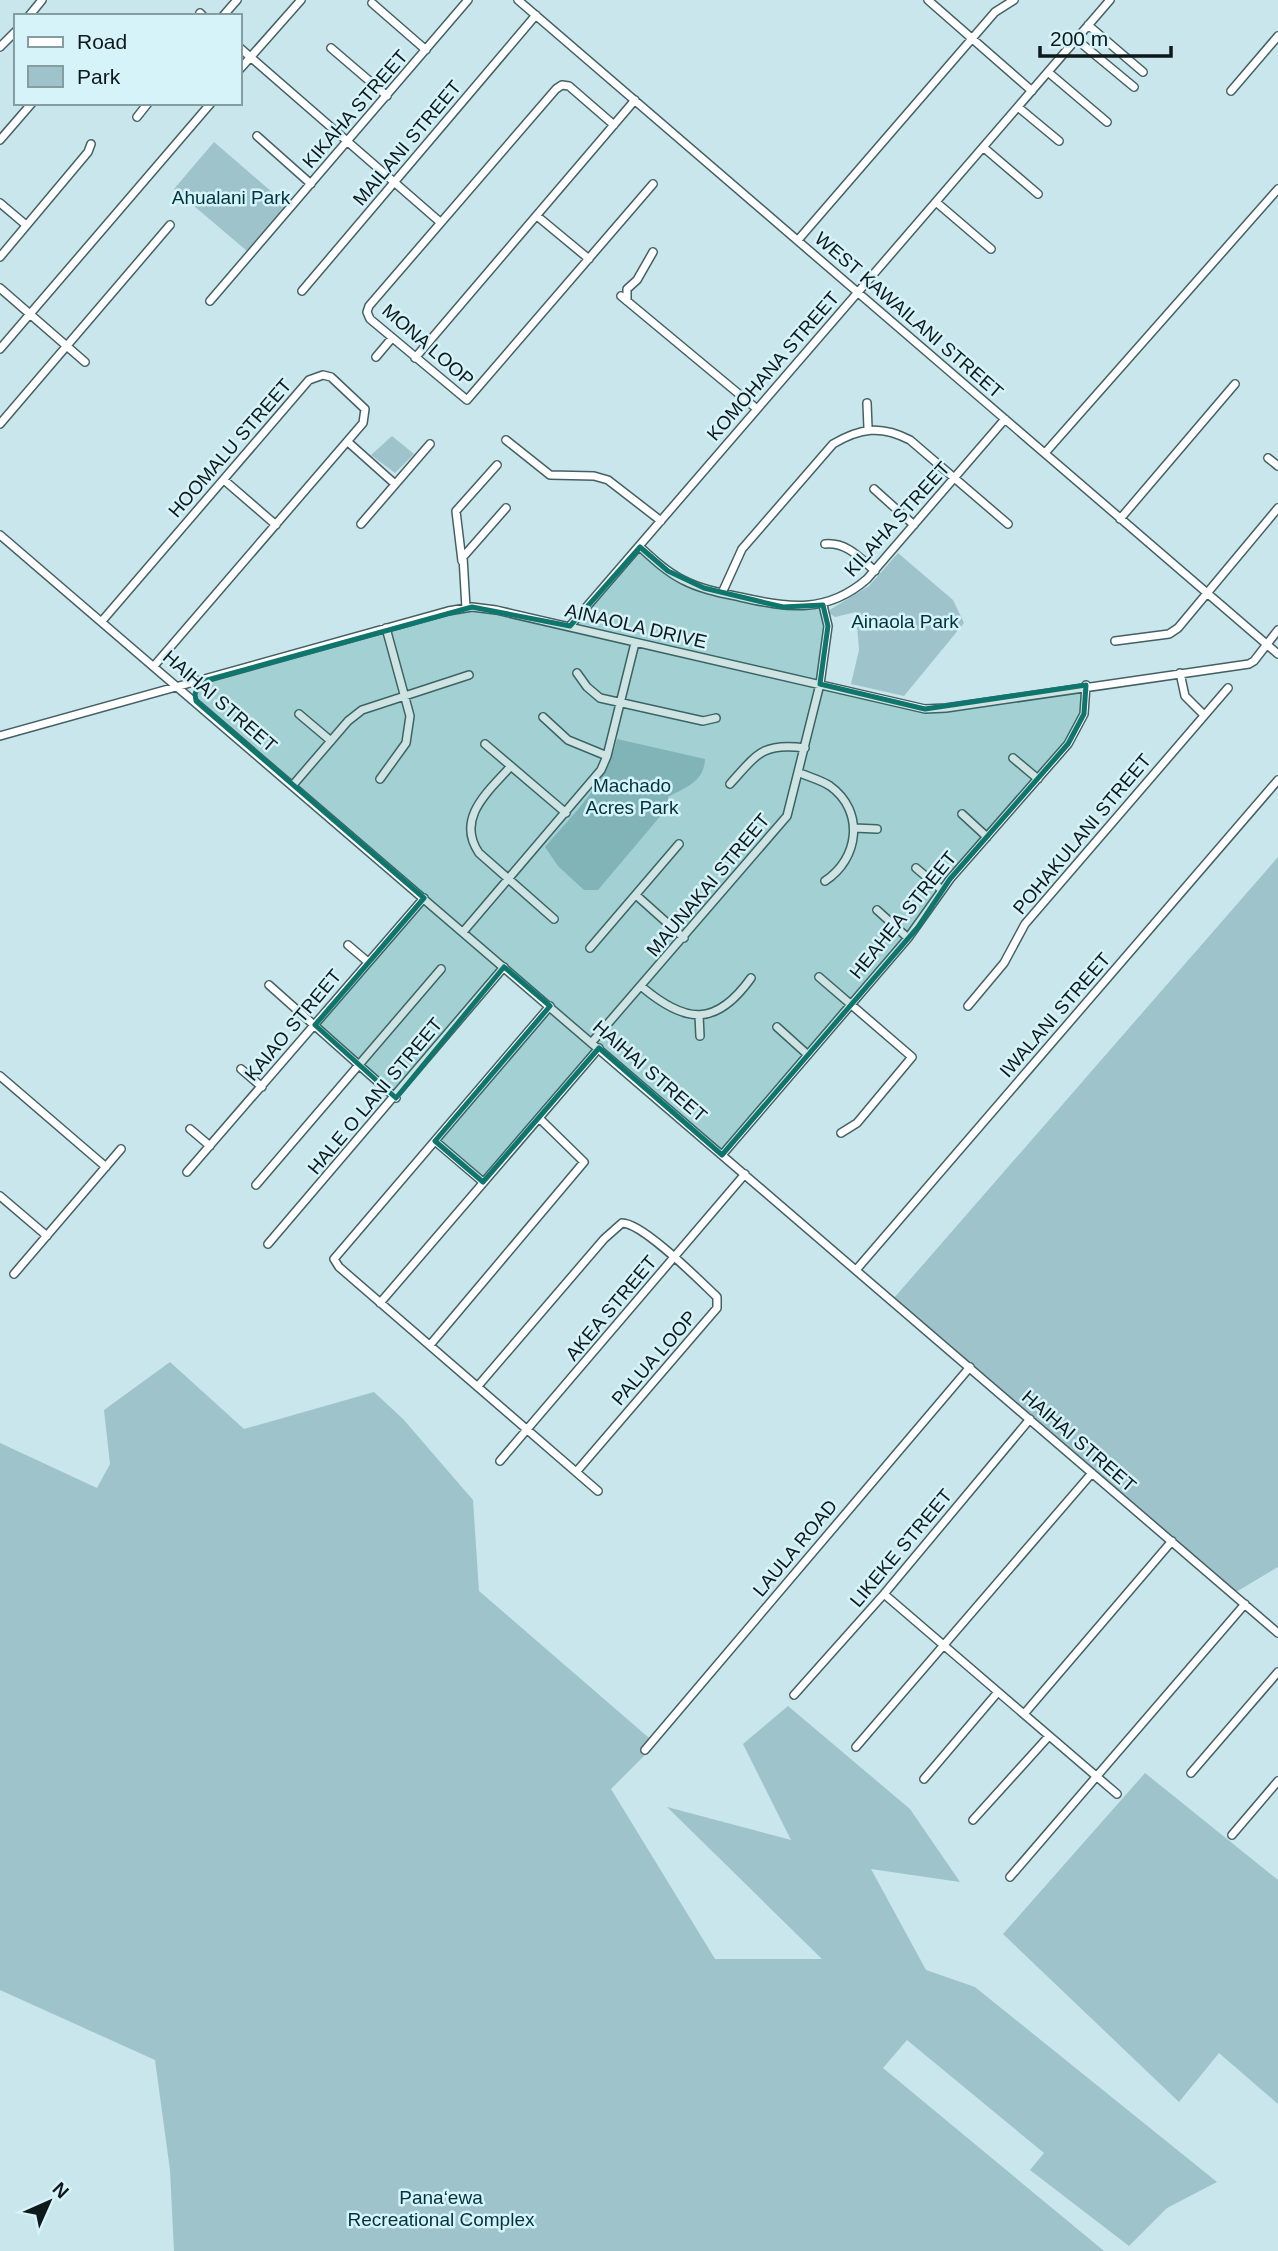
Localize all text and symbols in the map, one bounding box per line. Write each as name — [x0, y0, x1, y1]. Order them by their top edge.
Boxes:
legend — [14, 14, 242, 105]
scale bar — [1040, 14, 1171, 58]
text: 200 m — [1050, 27, 1108, 50]
text: Road — [77, 30, 127, 53]
street label: KIKAHA STREET — [298, 46, 412, 172]
text: Park — [77, 65, 121, 88]
street label: MAILANI STREET — [349, 76, 466, 210]
park label: Ahualani Park — [172, 187, 291, 208]
street label: WEST KAWAILANI STREET — [811, 228, 1008, 403]
street label: KOMOHANA STREET — [703, 287, 844, 445]
street label: MONA LOOP — [378, 300, 478, 390]
street label: HOOMALU STREET — [164, 374, 296, 521]
street label: KILAHA STREET — [840, 457, 954, 581]
street label: AINAOLA DRIVE — [563, 599, 709, 653]
park label: Ainaola Park — [851, 611, 959, 632]
street label: HAIHAI STREET — [159, 646, 281, 756]
street label: POHAKULANI STREET — [1009, 749, 1155, 918]
park label: Machado Acres Park — [586, 775, 679, 818]
street label: MAUNAKAI STREET — [642, 809, 774, 960]
street label: HEAHEA STREET — [845, 847, 961, 983]
street label: IWALANI STREET — [995, 948, 1115, 1081]
street label: KAIAO STREET — [241, 965, 346, 1085]
street label: HALE O LANI STREET — [303, 1013, 447, 1178]
street label: HAIHAI STREET — [589, 1016, 711, 1126]
street label: AKEA STREET — [561, 1251, 661, 1364]
street label: PALUA LOOP — [607, 1307, 701, 1409]
street label: HAIHAI STREET — [1018, 1386, 1140, 1496]
street label: LIKEKE STREET — [846, 1485, 956, 1611]
street label: LAULA ROAD — [749, 1496, 841, 1600]
north arrow — [14, 2167, 84, 2237]
text: N — [48, 2178, 73, 2203]
park label: Pana‘ewa Recreational Complex — [348, 2187, 535, 2230]

